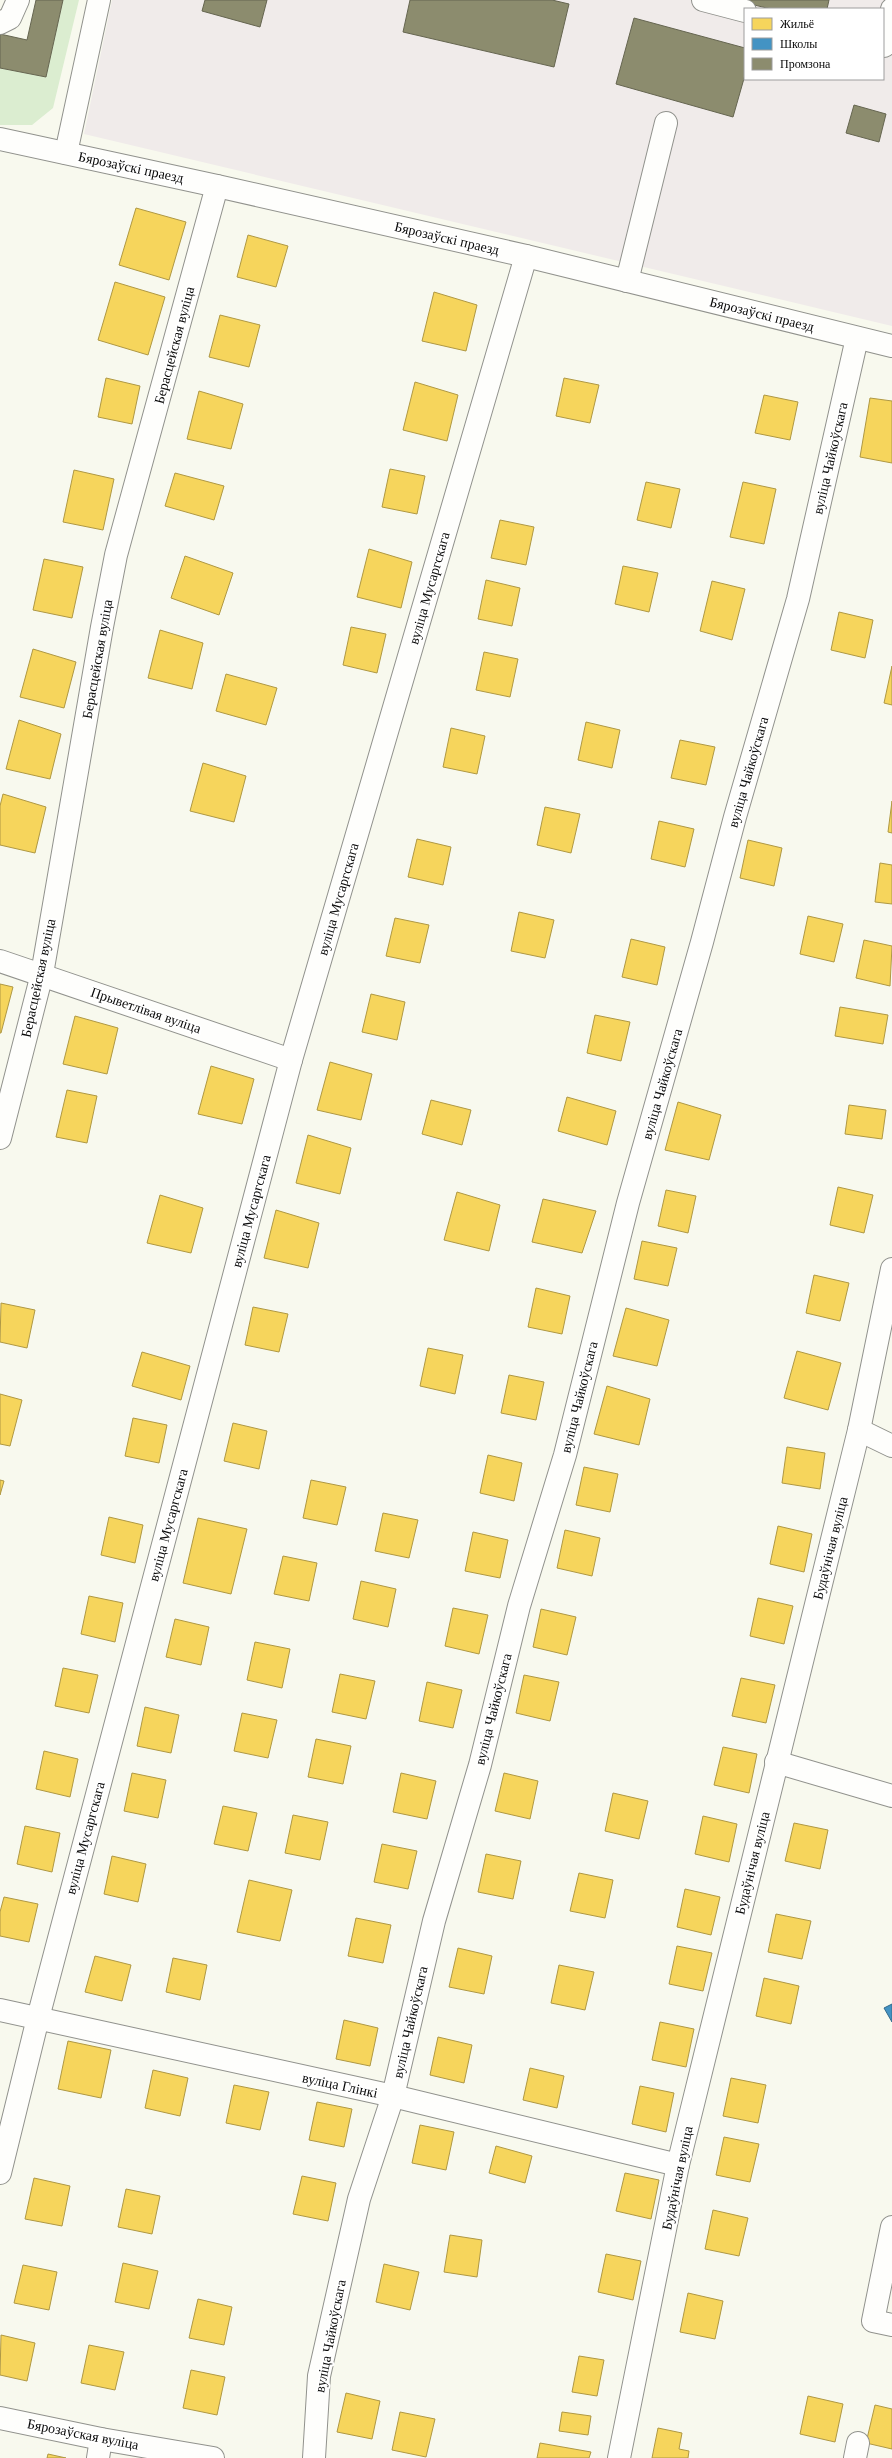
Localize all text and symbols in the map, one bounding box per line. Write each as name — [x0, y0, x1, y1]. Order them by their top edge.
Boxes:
legend — [744, 8, 884, 80]
text: Жильё — [780, 17, 814, 31]
text: Школы — [780, 37, 817, 51]
text: Промзона — [780, 57, 831, 71]
street label: Бярозаўскі праезд — [77, 149, 185, 186]
street label: Бярозаўскі праезд — [393, 219, 501, 258]
street label: Берасцейская вуліца — [152, 284, 198, 405]
street label: Бярозаўскі праезд — [708, 294, 816, 335]
street label: вуліца Чайкоўскага — [810, 400, 851, 516]
street label: вуліца Мусаргскага — [406, 530, 453, 646]
street label: Берасцейская вуліца — [80, 597, 116, 720]
street label: вуліца Чайкоўскага — [725, 714, 772, 829]
street label: вуліца Мусаргскага — [315, 841, 362, 957]
street label: Берасцейская вуліца — [19, 917, 59, 1039]
street label: Прыветлівая вуліца — [89, 985, 204, 1037]
street label: вуліца Чайкоўскага — [639, 1026, 686, 1141]
street label: вуліца Мусаргскага — [229, 1152, 274, 1269]
street label: вуліца Чайкоўскага — [558, 1339, 601, 1454]
street label: вуліца Мусаргскага — [146, 1466, 191, 1583]
street label: Будаўнічая вуліца — [810, 1494, 851, 1601]
street label: вуліца Чайкоўскага — [472, 1651, 515, 1766]
street label: вуліца Мусаргскага — [63, 1779, 108, 1896]
street label: Будаўнічая вуліца — [732, 1809, 773, 1916]
street label: вуліца Чайкоўскага — [390, 1964, 431, 2080]
street label: вуліца Глінкі — [301, 2070, 379, 2101]
street label: Будаўнічая вуліца — [659, 2124, 696, 2231]
street label: вуліца Чайкоўскага — [312, 2278, 349, 2394]
street label: Бярозаўская вуліца — [26, 2416, 141, 2453]

